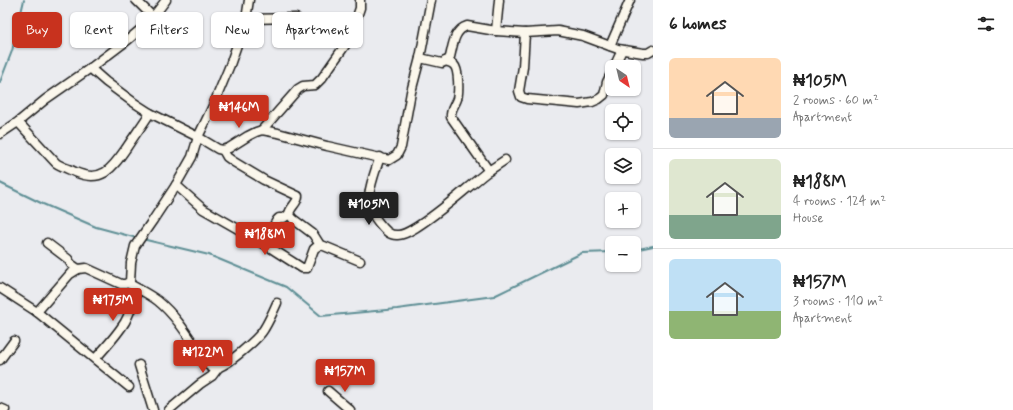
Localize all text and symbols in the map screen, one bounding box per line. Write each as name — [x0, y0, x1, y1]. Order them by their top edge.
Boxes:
chip: Buy — [12, 12, 62, 48]
chip: Rent — [70, 12, 128, 48]
chip: Filters — [136, 12, 203, 48]
chip: New — [211, 12, 264, 48]
chip: Apartment — [272, 12, 363, 48]
text: 6 homes — [669, 13, 727, 35]
icon: filters — [975, 13, 997, 35]
north arrow — [605, 60, 641, 96]
map controls — [605, 60, 641, 272]
text: ₦105M — [793, 70, 847, 92]
icon: home — [701, 74, 749, 122]
text: 2 rooms · 60 m² — [793, 92, 879, 109]
pin: ₦146M — [211, 95, 267, 129]
text: ₦146M — [219, 99, 259, 116]
button: locate — [605, 104, 641, 140]
text: Apartment — [793, 109, 852, 126]
button: layers — [605, 148, 641, 184]
text: ₦188M — [793, 171, 846, 193]
icon: home — [701, 175, 749, 223]
pin: ₦105M — [341, 192, 397, 226]
button: + — [605, 192, 641, 228]
text: 4 rooms · 124 m² — [793, 193, 886, 210]
text: ₦105M — [348, 196, 390, 213]
text: House — [793, 210, 824, 227]
pin: ₦188M — [237, 222, 293, 256]
text: ₦188M — [245, 226, 285, 243]
button: − — [605, 236, 641, 272]
text: ₦157M — [793, 271, 846, 293]
icon: home — [701, 275, 749, 323]
pin: ₦175M — [85, 288, 141, 322]
text: ₦175M — [93, 292, 133, 309]
text: 3 rooms · 110 m² — [793, 293, 883, 310]
text: Apartment — [793, 310, 852, 327]
pin: ₦122M — [175, 340, 231, 374]
text: ₦122M — [182, 344, 224, 361]
pin: ₦157M — [317, 359, 373, 393]
text: ₦157M — [325, 363, 365, 380]

